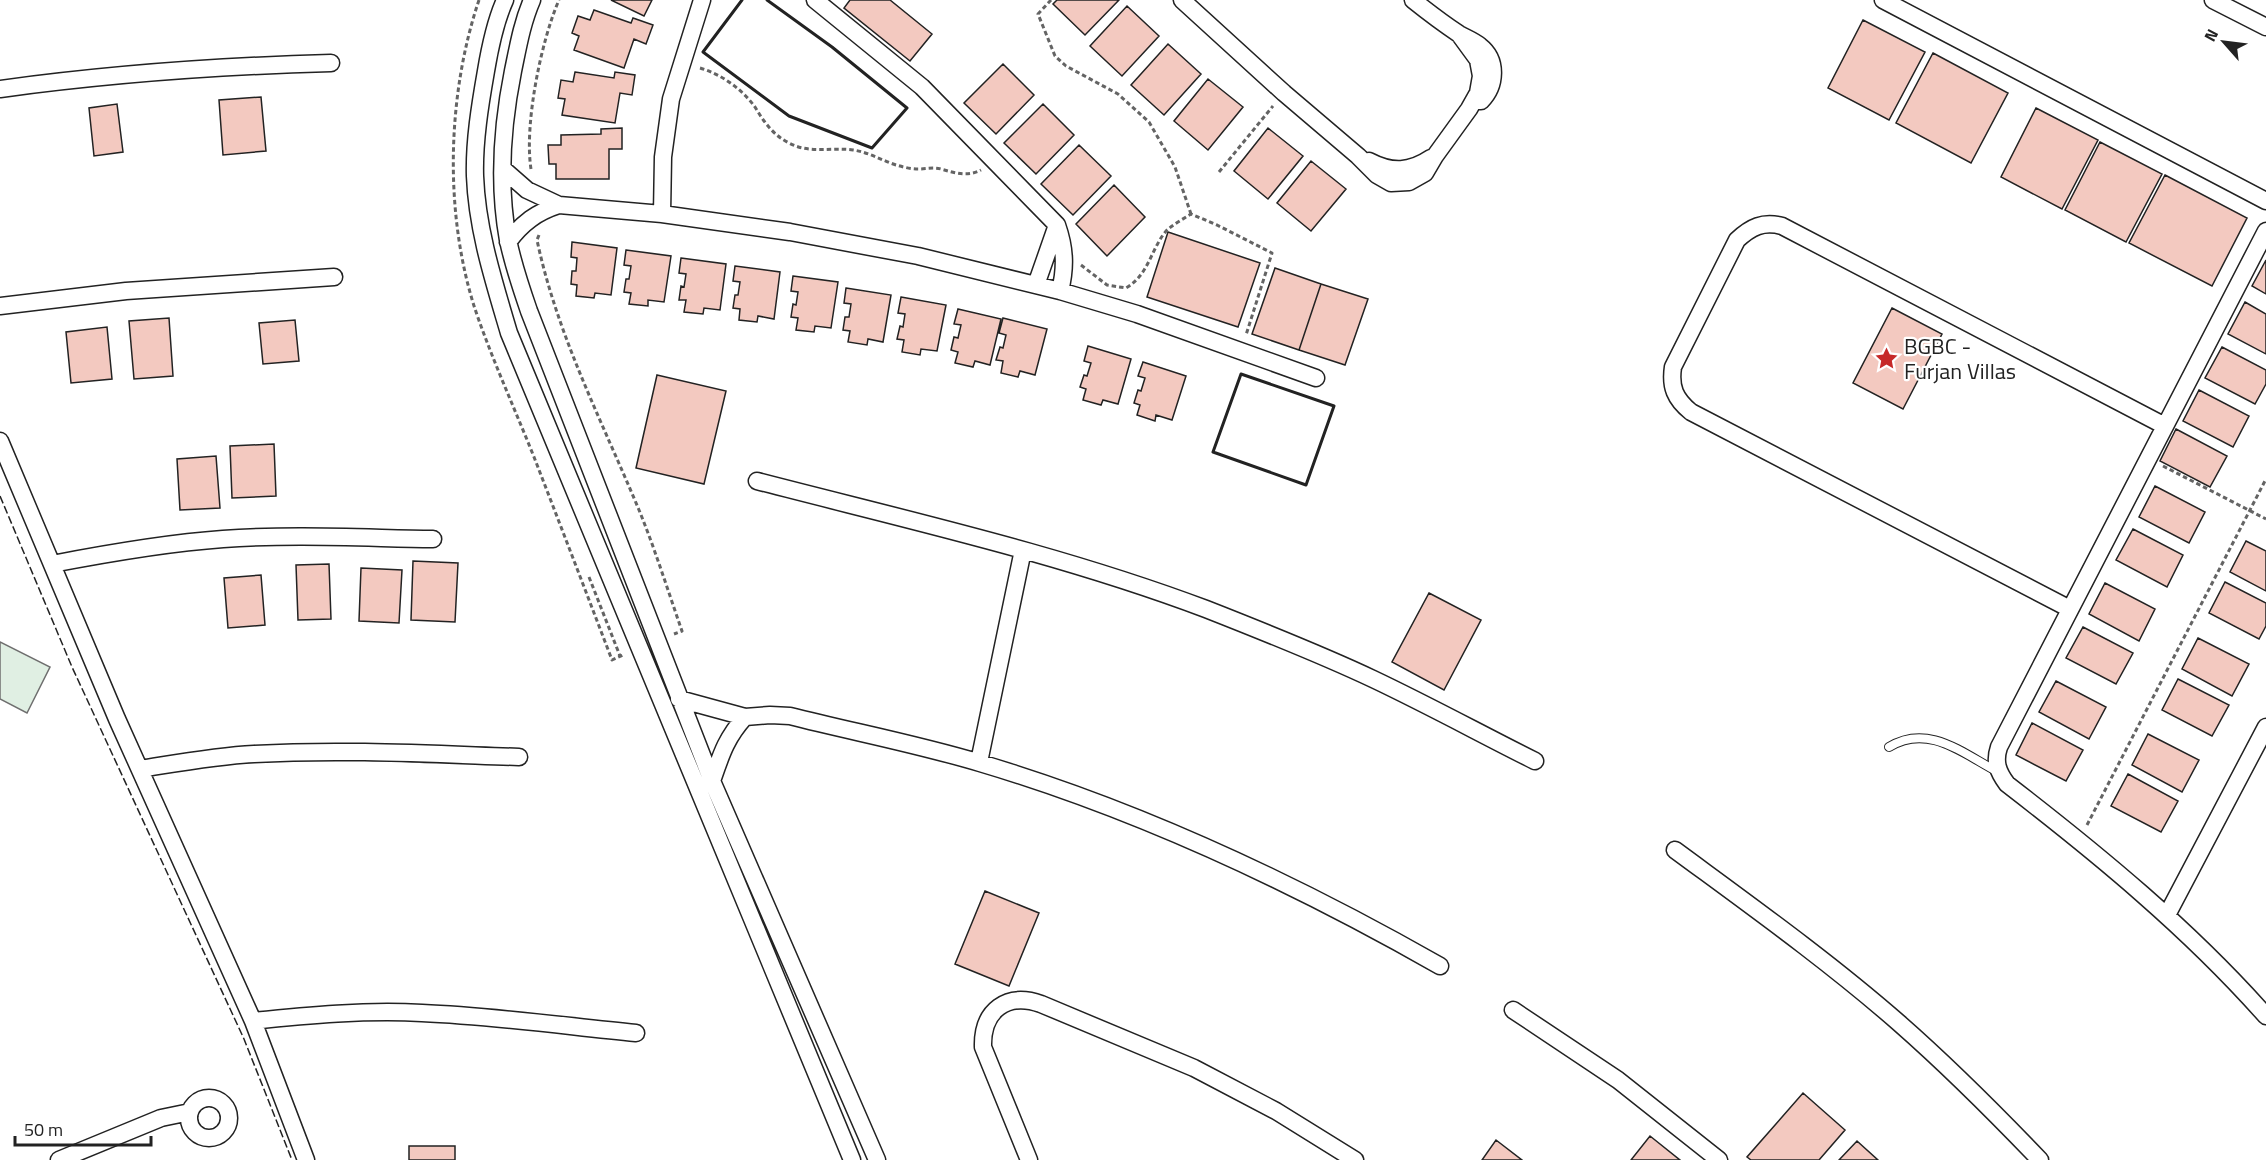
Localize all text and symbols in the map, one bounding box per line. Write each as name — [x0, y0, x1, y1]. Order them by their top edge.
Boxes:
north arrow — [2194, 12, 2254, 72]
text: N — [2198, 24, 2224, 45]
place label: BGBC - Furjan Villas — [1904, 329, 2016, 388]
place icon: BGBC - Furjan Villas — [1873, 346, 1899, 372]
scale bar — [15, 1109, 152, 1147]
text: 50 m — [24, 1116, 63, 1143]

